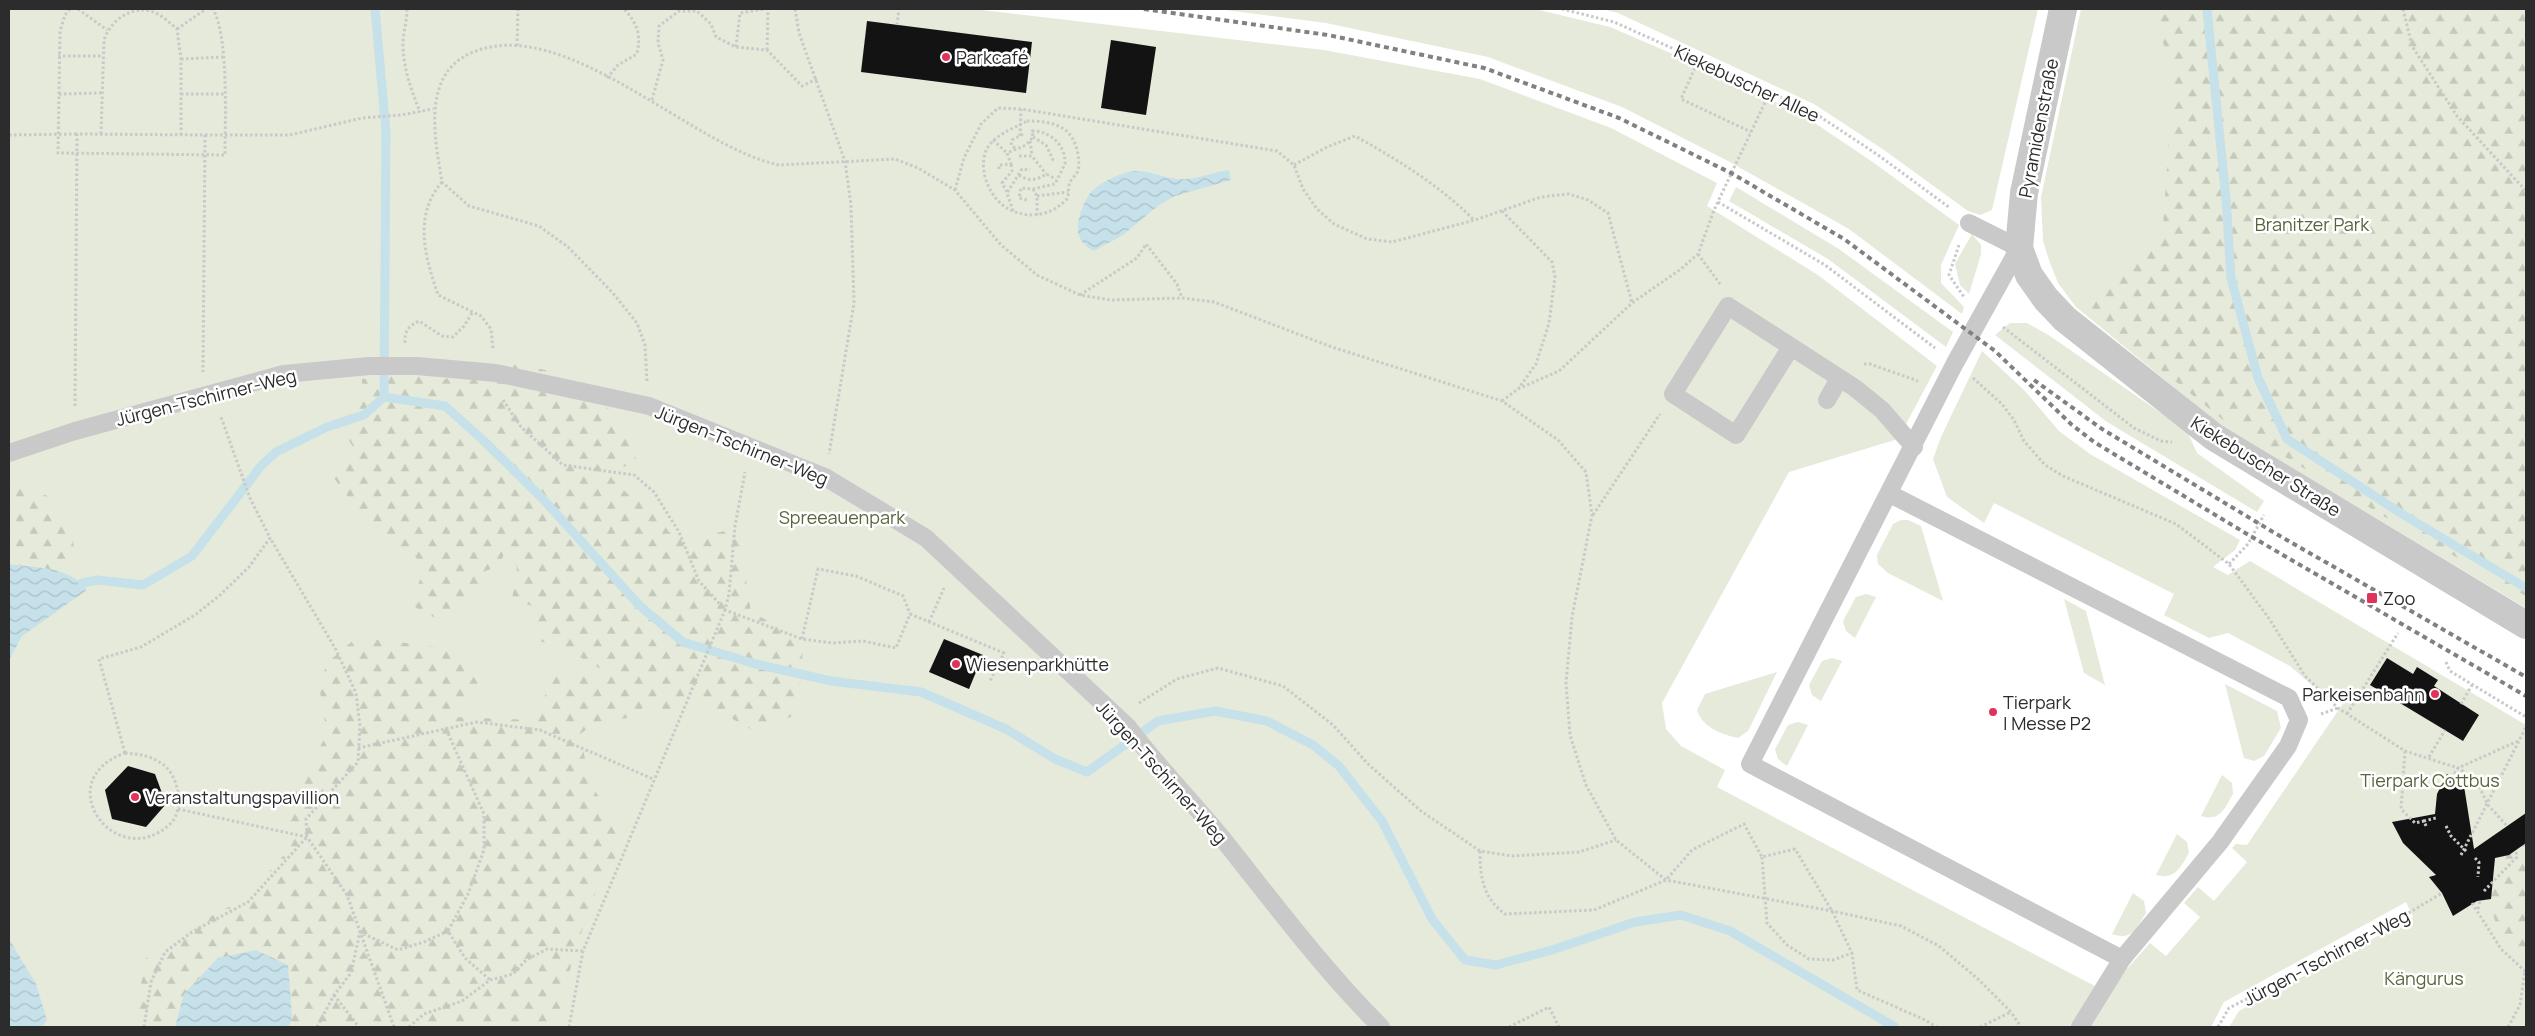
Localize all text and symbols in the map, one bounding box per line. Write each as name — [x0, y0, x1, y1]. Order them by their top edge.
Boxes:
street label: Kiekebuscher Allee — [1671, 39, 1823, 127]
place label: Parkcafé — [956, 45, 1029, 69]
marker: Parkcafé — [940, 51, 952, 63]
street label: Pyramidenstraße — [2013, 56, 2063, 200]
park label: Branitzer Park — [2255, 212, 2370, 236]
street label: Jürgen-Tschirner-Weg — [114, 363, 298, 431]
street label: Jürgen-Tschirner-Weg — [652, 399, 832, 491]
street label: Kiekebuscher Straße — [2187, 410, 2345, 522]
park label: Spreeauenpark — [779, 505, 906, 529]
place label: Zoo — [2383, 586, 2415, 610]
marker: Zoo — [2365, 591, 2379, 605]
place label: Wiesenparkhütte — [966, 652, 1109, 676]
marker: Wiesenparkhütte — [950, 658, 962, 670]
place label: Parkeisenbahn — [2302, 682, 2425, 706]
marker: Parkeisenbahn — [2429, 688, 2441, 700]
place label: Tierpark | Messe P2 — [2003, 690, 2091, 735]
street label: Jürgen-Tschirner-Weg — [1091, 695, 1233, 849]
marker: Tierpark | Messe P2 — [1987, 706, 1999, 718]
park label: Tierpark Cottbus — [2360, 768, 2500, 792]
place label: Veranstaltungspavillion — [145, 785, 339, 809]
marker: Veranstaltungspavillion — [129, 791, 141, 803]
street label: Jürgen-Tschirner-Weg — [2239, 903, 2413, 1011]
park label: Kängurus — [2384, 966, 2464, 990]

